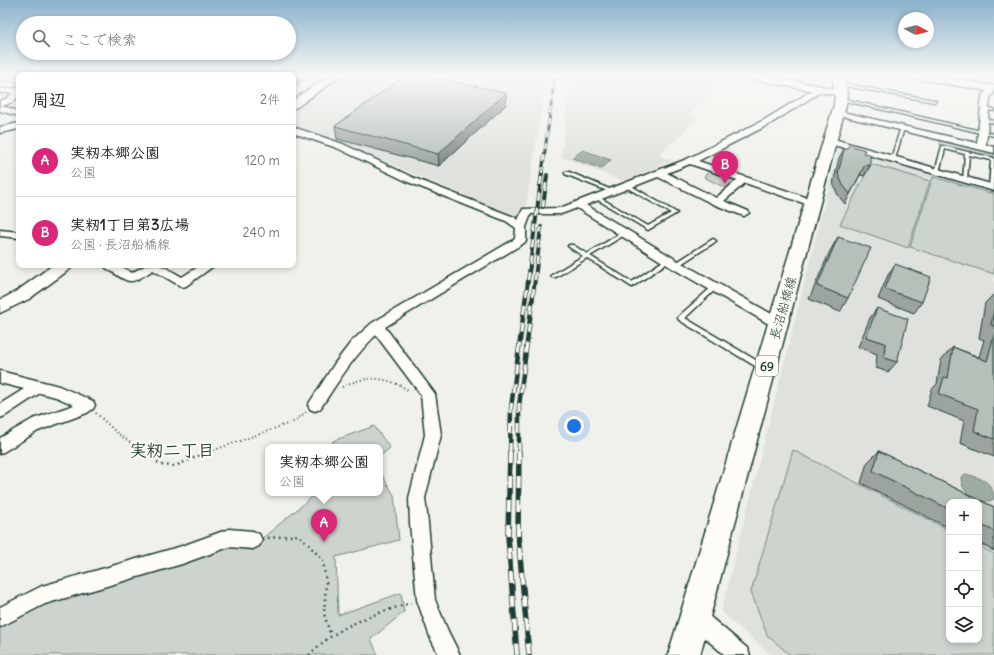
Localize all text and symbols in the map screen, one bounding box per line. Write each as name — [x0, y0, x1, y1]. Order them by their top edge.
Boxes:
north arrow — [898, 12, 934, 48]
search box — [16, 16, 296, 60]
icon: search — [30, 27, 52, 49]
text: ここで検索 — [62, 30, 137, 49]
text: 周辺 — [32, 89, 66, 111]
text: 2件 — [260, 91, 280, 108]
text: 実籾本郷公園 — [70, 143, 160, 162]
pin: B — [712, 151, 738, 184]
text: A — [41, 152, 49, 169]
text: 120 m — [245, 152, 280, 169]
text: 公園 — [70, 164, 96, 181]
text: 実籾1丁目第3広場 — [70, 215, 189, 234]
text: B — [41, 224, 49, 241]
text: 240 m — [243, 224, 280, 241]
text: 公園 · 長沼船橋線 — [70, 236, 170, 253]
street label: 長沼船橋線 — [766, 273, 800, 342]
road number: 69 — [756, 356, 778, 376]
your location — [564, 416, 584, 436]
district label: 実籾二丁目 — [130, 439, 215, 461]
popup — [265, 444, 383, 496]
text: 実籾本郷公園 — [279, 452, 369, 471]
text: 公園 — [279, 473, 305, 490]
map controls — [946, 499, 982, 643]
button: + — [946, 499, 982, 535]
pin: A — [311, 509, 337, 542]
button: − — [946, 535, 982, 571]
button: locate — [946, 571, 982, 607]
button: layers — [946, 607, 982, 643]

